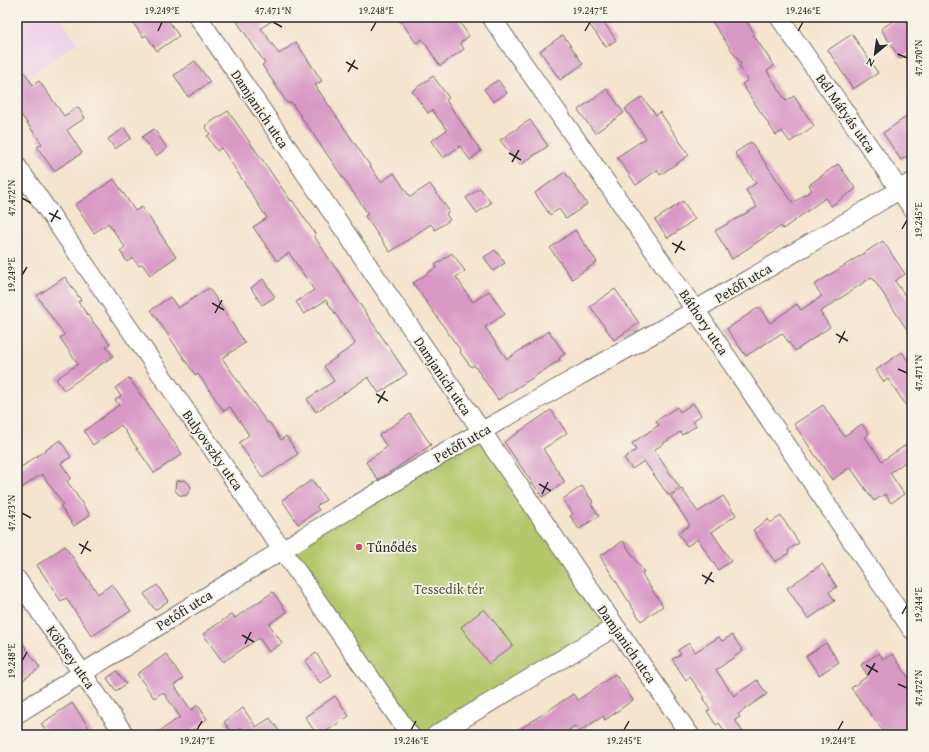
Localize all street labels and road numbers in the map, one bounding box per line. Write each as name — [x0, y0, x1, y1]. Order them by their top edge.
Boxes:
street label: Damjanich utca — [226, 66, 294, 153]
street label: Bél Mátyás utca — [811, 70, 881, 157]
street label: Petőfi utca — [711, 258, 775, 308]
street label: Báthory utca — [675, 285, 734, 359]
street label: Damjanich utca — [409, 333, 477, 420]
street label: Bulyovszky utca — [178, 406, 248, 495]
street label: Petőfi utca — [430, 418, 495, 467]
street label: Petőfi utca — [152, 585, 216, 635]
street label: Damjanich utca — [593, 601, 662, 687]
street label: Kölcsey utca — [42, 621, 100, 693]

